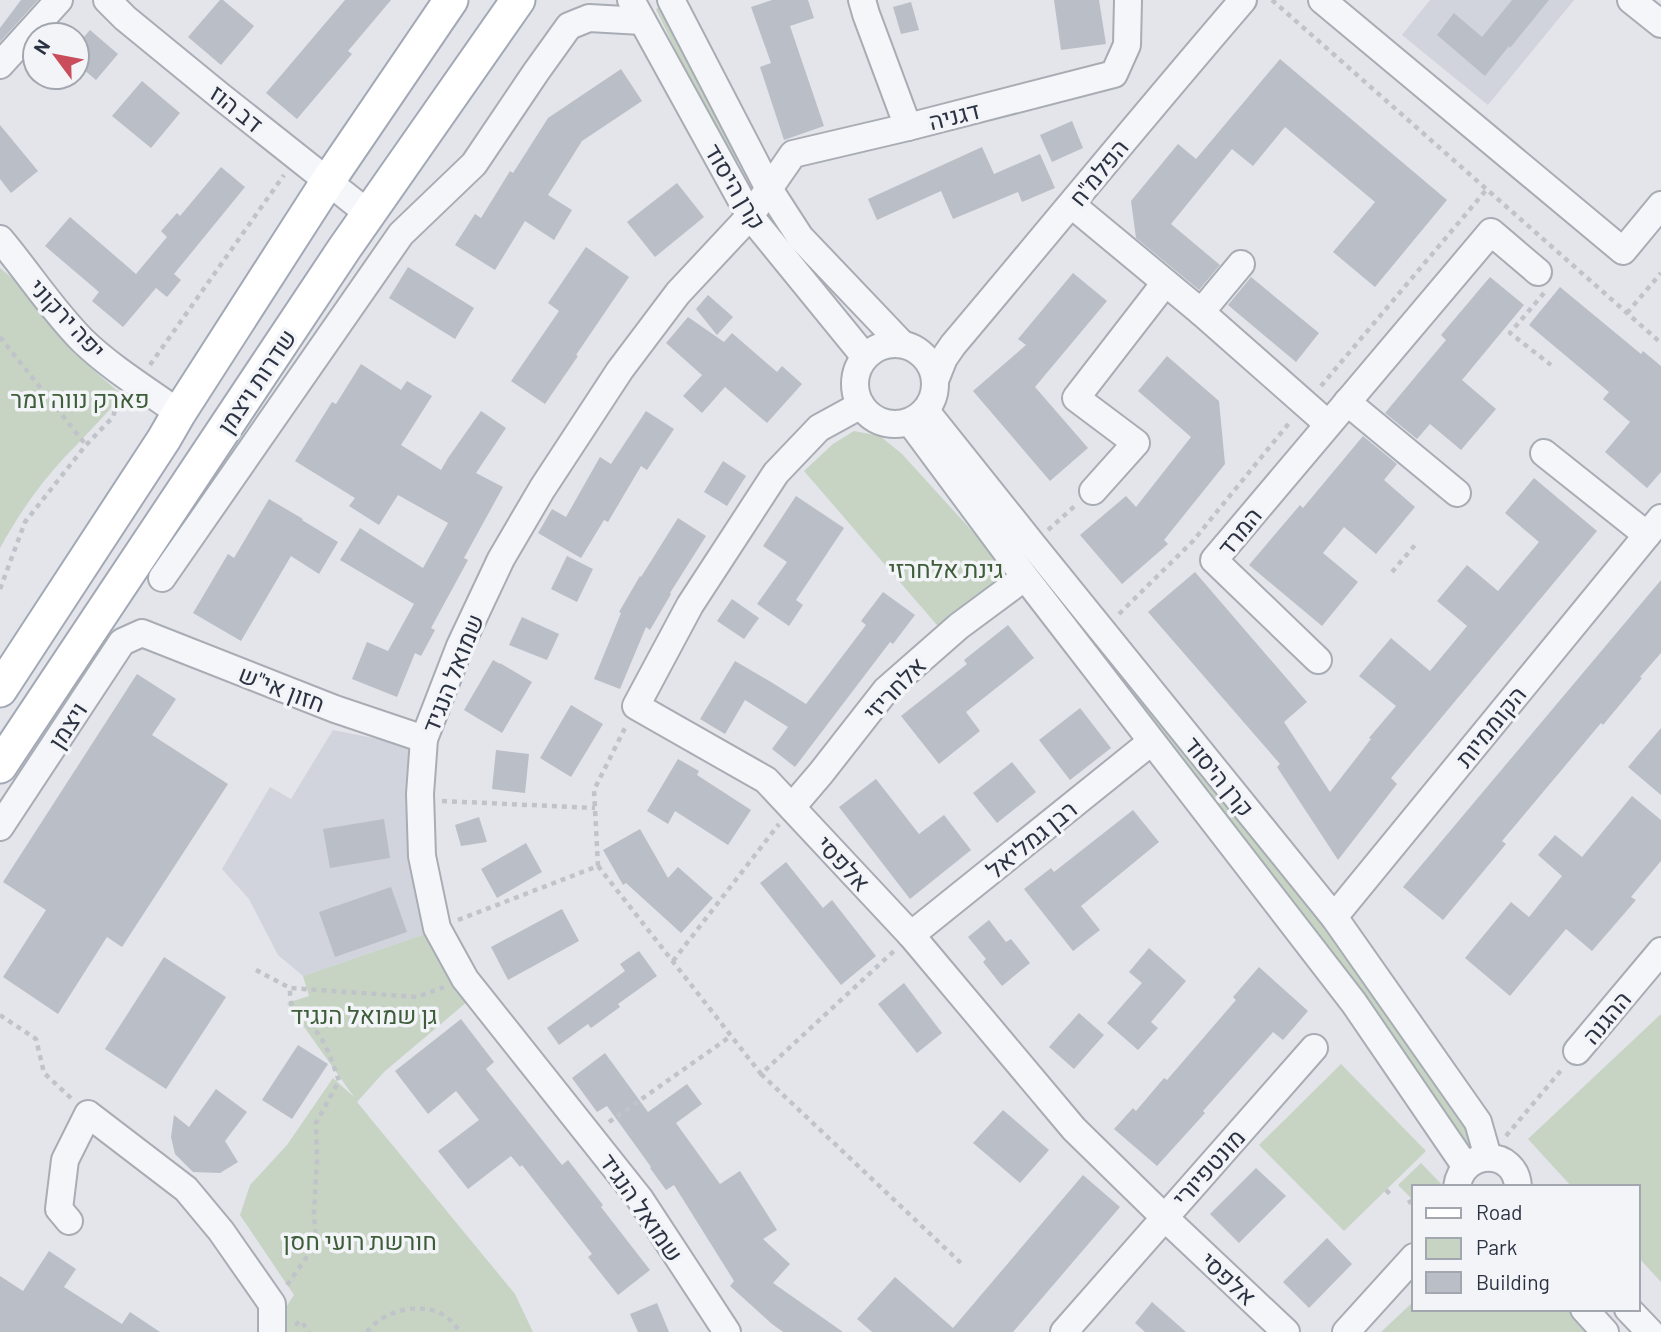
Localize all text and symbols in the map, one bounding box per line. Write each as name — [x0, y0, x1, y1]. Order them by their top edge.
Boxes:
north arrow — [21, 21, 91, 91]
text: N — [28, 35, 54, 58]
street label: דב הוז — [205, 78, 269, 138]
street label: דגניה — [925, 95, 983, 135]
street label: הפלמ"ח — [1062, 133, 1134, 211]
street label: קרן היסוד — [699, 138, 773, 234]
street label: יפה ירקוני — [24, 272, 112, 364]
street label: שדרות ויצמן — [210, 323, 302, 439]
park label: פארק נווה זמר — [10, 384, 150, 413]
street label: המרד — [1211, 501, 1267, 561]
park label: גינת אלחרזי — [889, 554, 1003, 583]
street label: שמואל הנגיד — [415, 609, 489, 737]
street label: אלחריזי — [857, 650, 931, 726]
street label: חזון אי"ש — [235, 658, 329, 718]
street label: הקוממיות — [1449, 680, 1531, 772]
street label: ויצמן — [41, 696, 93, 754]
street label: קרן היסוד — [1179, 730, 1261, 822]
street label: רבן גמליאל — [980, 794, 1082, 884]
street label: אלפסי — [811, 829, 877, 897]
street label: ההגנה — [1576, 985, 1636, 1049]
park label: גן שמואל הנגיד — [291, 1000, 437, 1029]
street label: מונטפיורי — [1166, 1122, 1250, 1212]
street label: שמואל הנגיד — [594, 1147, 690, 1267]
legend — [1412, 1185, 1640, 1311]
text: Road — [1476, 1199, 1522, 1224]
park label: חורשת רועי חסן — [283, 1226, 437, 1255]
text: Park — [1476, 1234, 1517, 1259]
street label: אלפסי — [1195, 1245, 1263, 1311]
text: Building — [1476, 1269, 1550, 1294]

